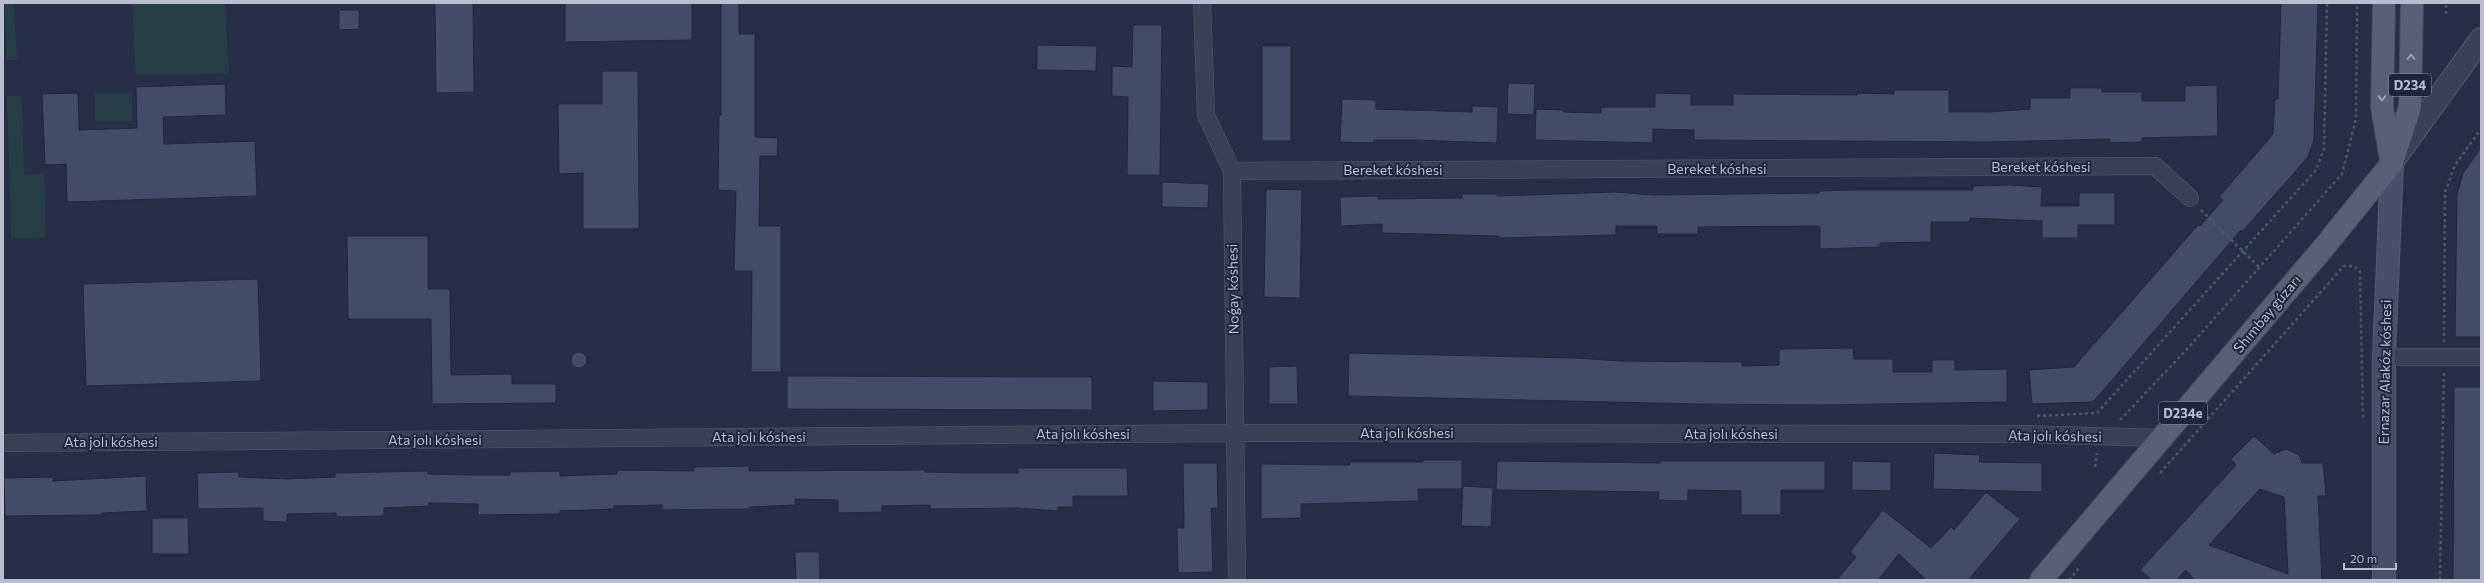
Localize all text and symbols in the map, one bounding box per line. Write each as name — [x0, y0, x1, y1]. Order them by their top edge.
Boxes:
one-way arrow — [2407, 54, 2415, 60]
road number: D234 — [2389, 74, 2431, 96]
one-way arrow — [2378, 95, 2386, 101]
street label: Bereket kóshesi — [1991, 158, 2091, 175]
street label: Bereket kóshesi — [1667, 160, 1767, 177]
street label: Bereket kóshesi — [1343, 161, 1443, 178]
street label: Noǵay kóshesi — [1223, 243, 1242, 335]
street label: Shımbay gúzarı — [2229, 271, 2304, 356]
street label: Ernazar Alakóz kóshesi — [2375, 299, 2394, 445]
road number: D234e — [2159, 402, 2207, 424]
street label: Ata jolı kóshesi — [1360, 424, 1454, 441]
street label: Ata jolı kóshesi — [1036, 425, 1130, 442]
street label: Ata jolı kóshesi — [1684, 425, 1778, 442]
street label: Ata jolı kóshesi — [2008, 426, 2102, 445]
street label: Ata jolı kóshesi — [712, 428, 806, 445]
street label: Ata jolı kóshesi — [388, 431, 482, 448]
street label: Ata jolı kóshesi — [64, 433, 158, 450]
scale bar — [2344, 545, 2396, 571]
text: 20 m — [2350, 551, 2377, 565]

